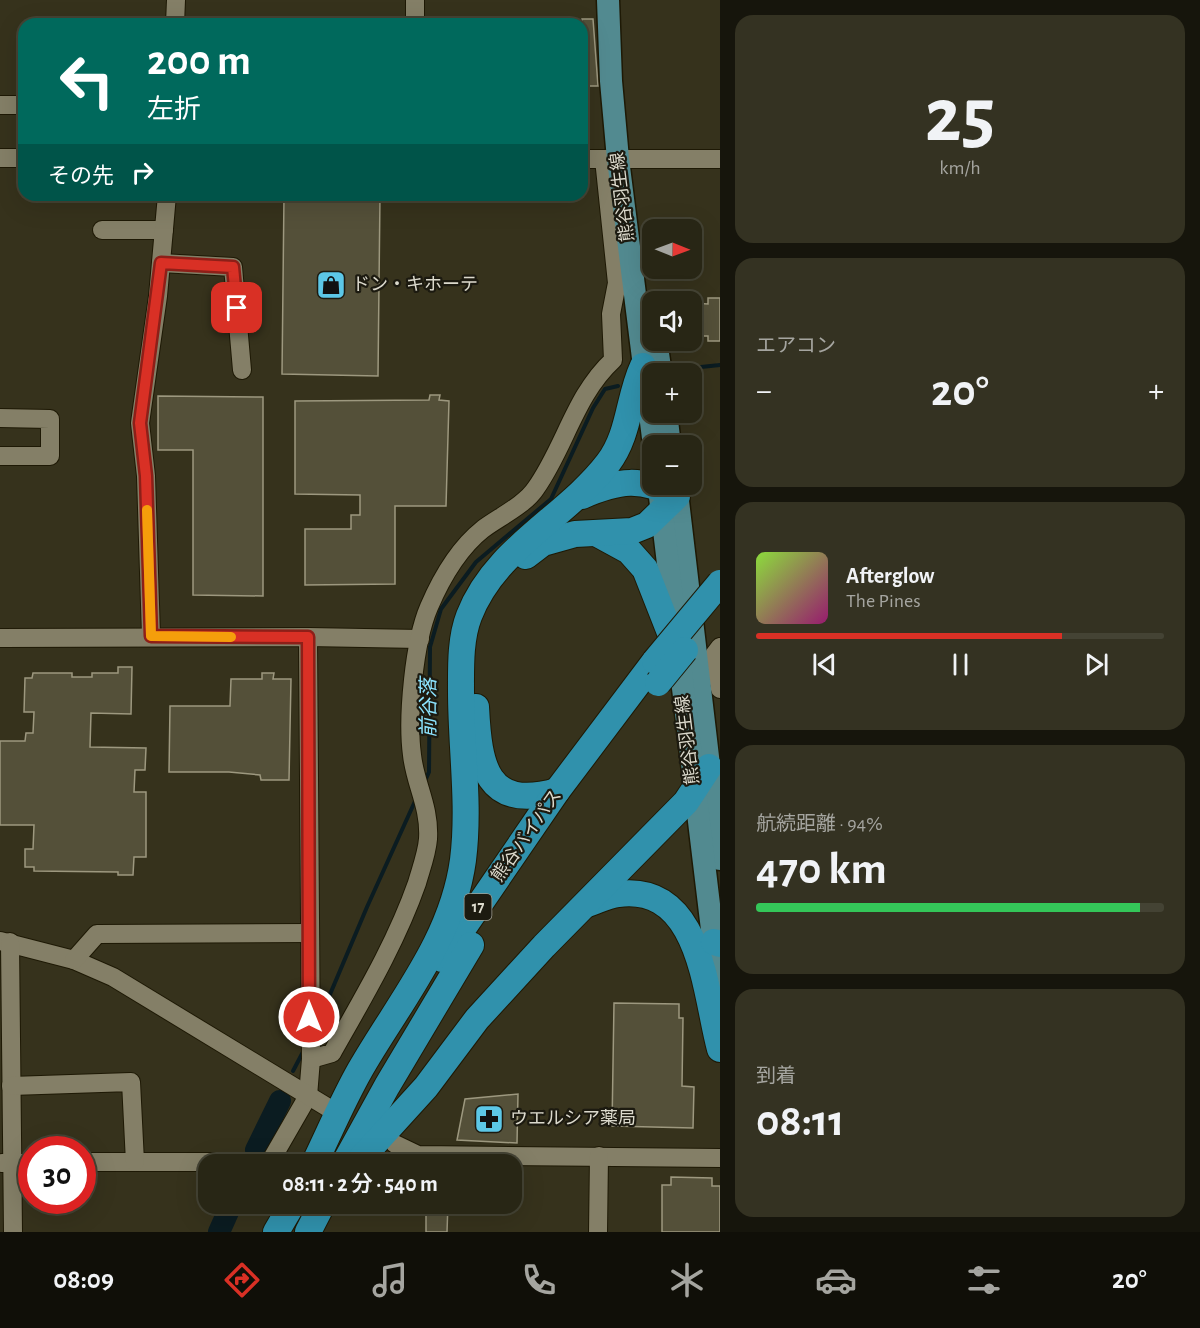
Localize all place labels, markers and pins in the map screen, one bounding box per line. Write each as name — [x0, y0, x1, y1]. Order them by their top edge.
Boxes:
shop icon: ドン・キホーテ — [315, 269, 347, 301]
place label: ドン・キホーテ — [352, 275, 478, 294]
pin — [211, 282, 262, 333]
pharmacy icon: ウエルシア薬局 — [473, 1103, 505, 1135]
place label: ウエルシア薬局 — [510, 1109, 636, 1128]

